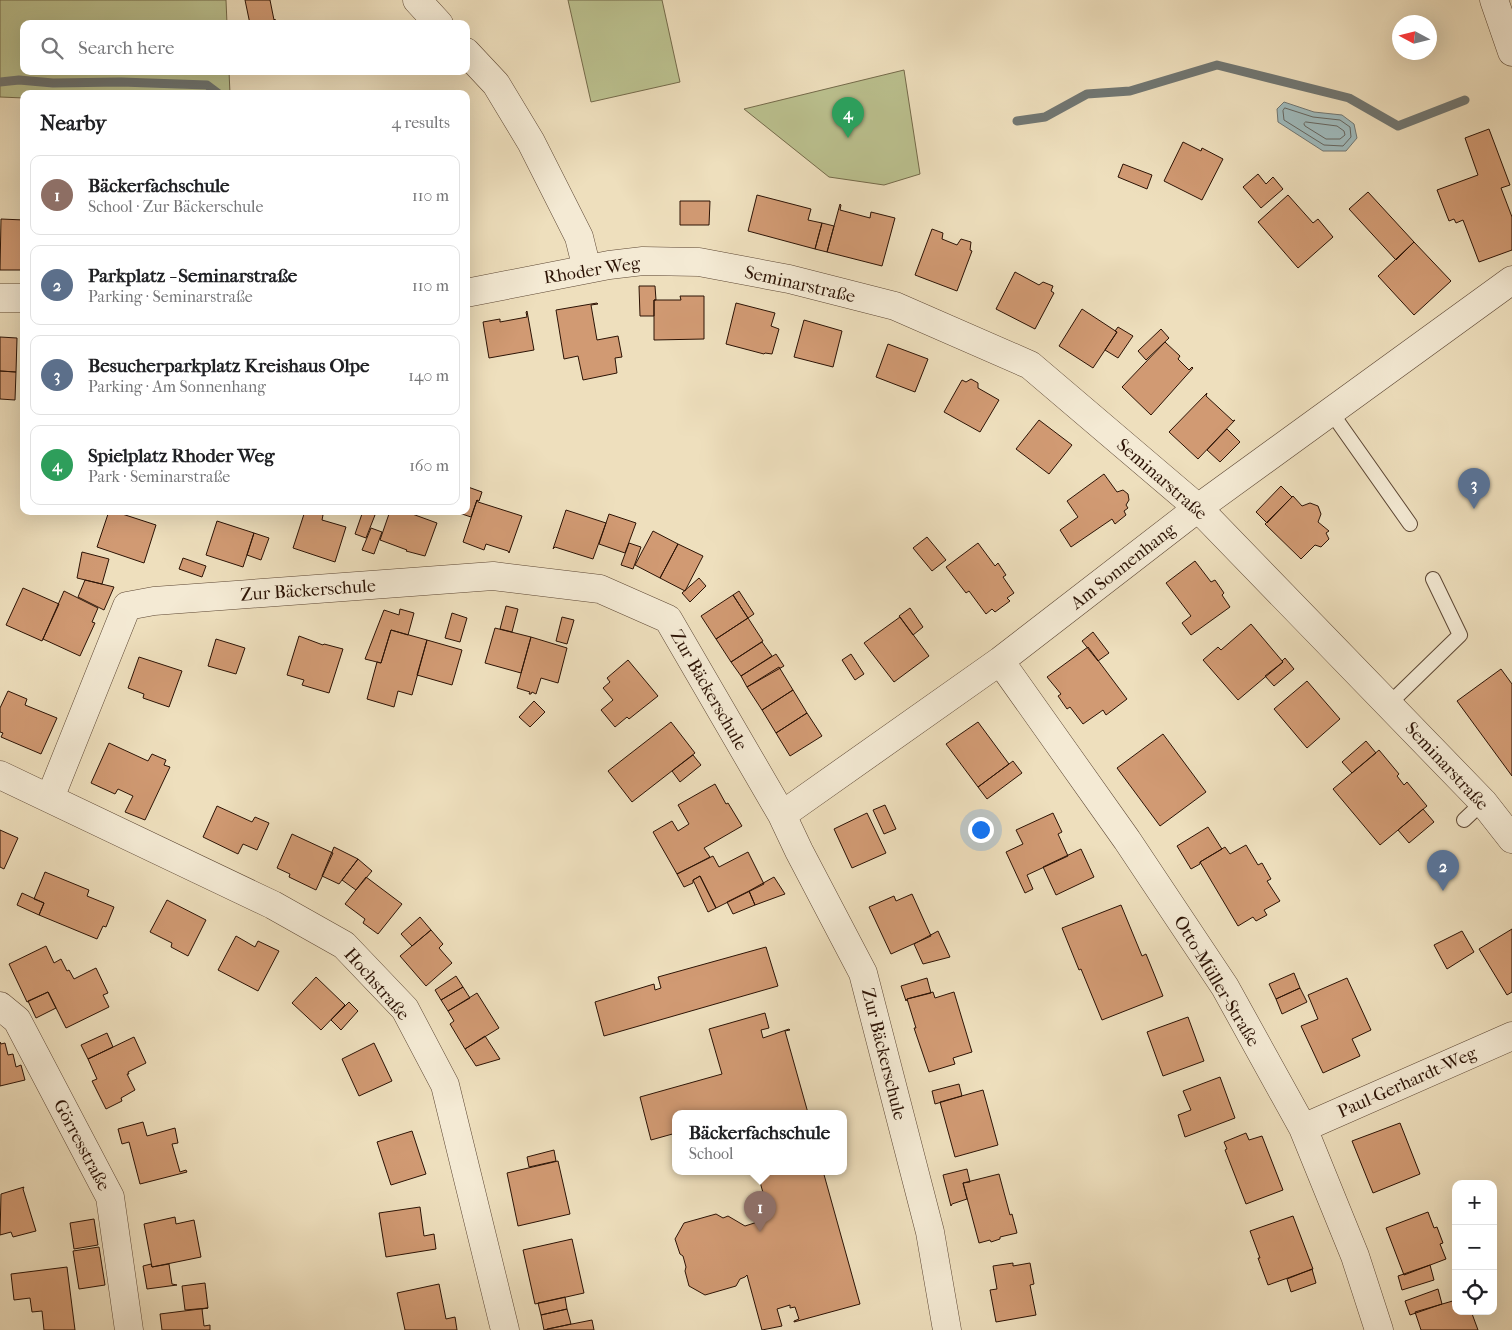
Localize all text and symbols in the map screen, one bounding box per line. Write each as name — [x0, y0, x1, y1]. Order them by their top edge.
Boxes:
north arrow — [1392, 15, 1437, 60]
search box — [20, 20, 470, 75]
icon: search — [38, 34, 66, 62]
text: Search here — [78, 37, 174, 59]
pin: 4 — [832, 97, 864, 138]
text: Nearby — [40, 111, 106, 135]
text: 4 results — [392, 113, 450, 132]
text: Bäckerfachschule — [88, 175, 229, 197]
text: 1 — [54, 186, 60, 205]
text: 110 m — [412, 186, 449, 205]
text: School · Zur Bäckerschule — [88, 197, 263, 216]
street label: Rhoder Weg — [542, 252, 642, 288]
street label: Seminarstraße — [743, 262, 857, 307]
text: Parkplatz - Seminarstraße — [88, 265, 297, 287]
text: 2 — [53, 276, 61, 295]
text: 110 m — [412, 276, 449, 295]
text: Parking · Seminarstraße — [88, 287, 253, 306]
text: Besucherparkplatz Kreishaus Olpe — [88, 355, 370, 377]
text: 3 — [54, 366, 60, 385]
text: 140 m — [408, 366, 449, 385]
text: Parking · Am Sonnenhang — [88, 377, 266, 396]
street label: Seminarstraße — [1112, 434, 1211, 524]
text: Spielplatz Rhoder Weg — [88, 445, 274, 467]
text: 4 — [52, 456, 62, 475]
text: 160 m — [409, 456, 449, 475]
text: Park · Seminarstraße — [88, 467, 230, 486]
pin: 3 — [1458, 468, 1490, 509]
street label: Am Sonnenhang — [1066, 519, 1180, 615]
street label: Zur Bäckerschule — [240, 575, 376, 606]
street label: Zur Bäckerschule — [666, 626, 752, 754]
street label: Seminarstraße — [1401, 718, 1493, 815]
your location — [968, 817, 994, 843]
pin: 2 — [1427, 850, 1459, 891]
street label: Otto-Müller-Straße — [1169, 912, 1264, 1051]
street label: Hochstraße — [340, 944, 414, 1025]
street label: Zur Bäckerschule — [857, 986, 910, 1123]
street label: Paul-Gerhardt-Weg — [1335, 1042, 1480, 1123]
street label: Görresstraße — [49, 1096, 114, 1195]
popup — [672, 1110, 847, 1175]
text: Bäckerfachschule — [689, 1122, 830, 1144]
text: School — [689, 1144, 733, 1163]
map controls — [1452, 1180, 1497, 1315]
button: + — [1452, 1180, 1497, 1225]
pin: 1 — [744, 1191, 776, 1232]
button: − — [1452, 1225, 1497, 1270]
button: locate — [1452, 1270, 1497, 1315]

